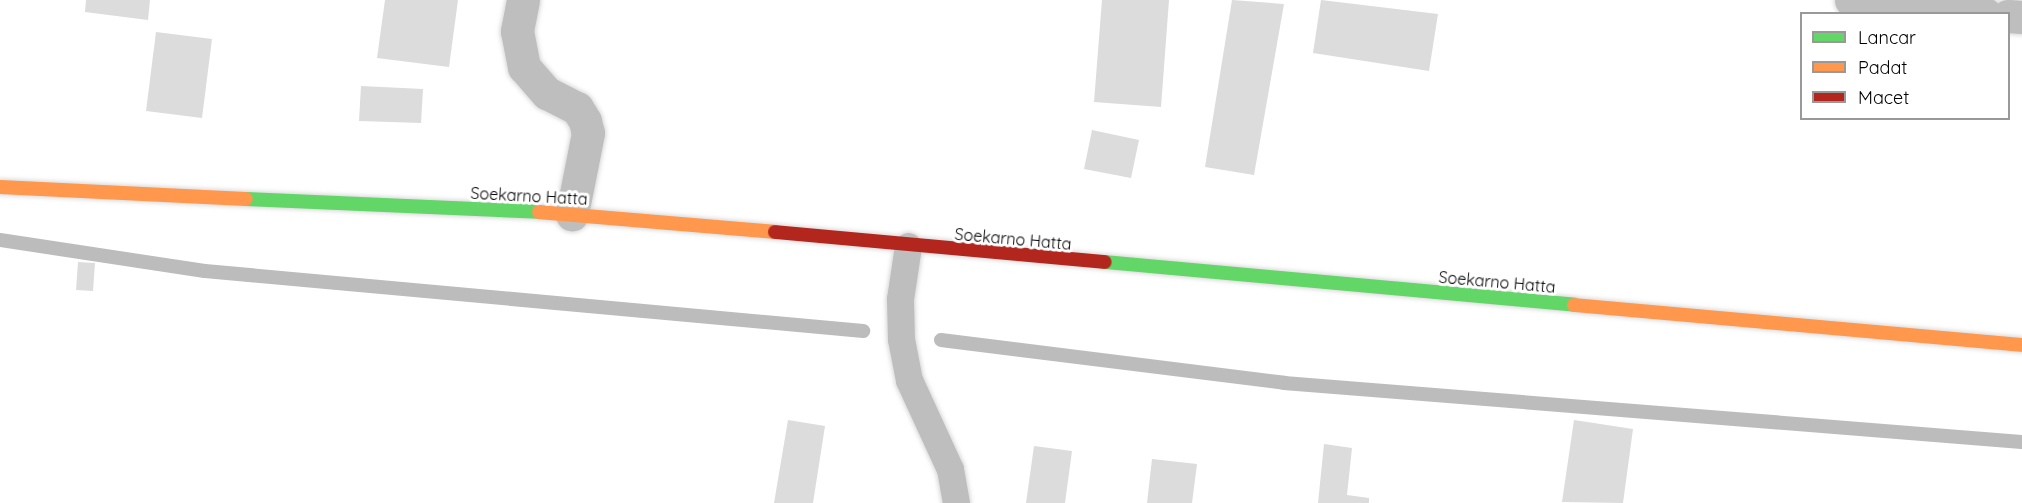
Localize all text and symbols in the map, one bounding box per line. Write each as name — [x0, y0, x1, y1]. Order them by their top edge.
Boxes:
legend — [1800, 12, 2010, 120]
text: Lancar — [1858, 26, 1916, 49]
text: Padat — [1858, 56, 1907, 79]
text: Macet — [1858, 86, 1909, 109]
street label: Soekarno Hatta — [470, 183, 588, 209]
street label: Soekarno Hatta — [954, 224, 1072, 254]
street label: Soekarno Hatta — [1438, 267, 1556, 297]

